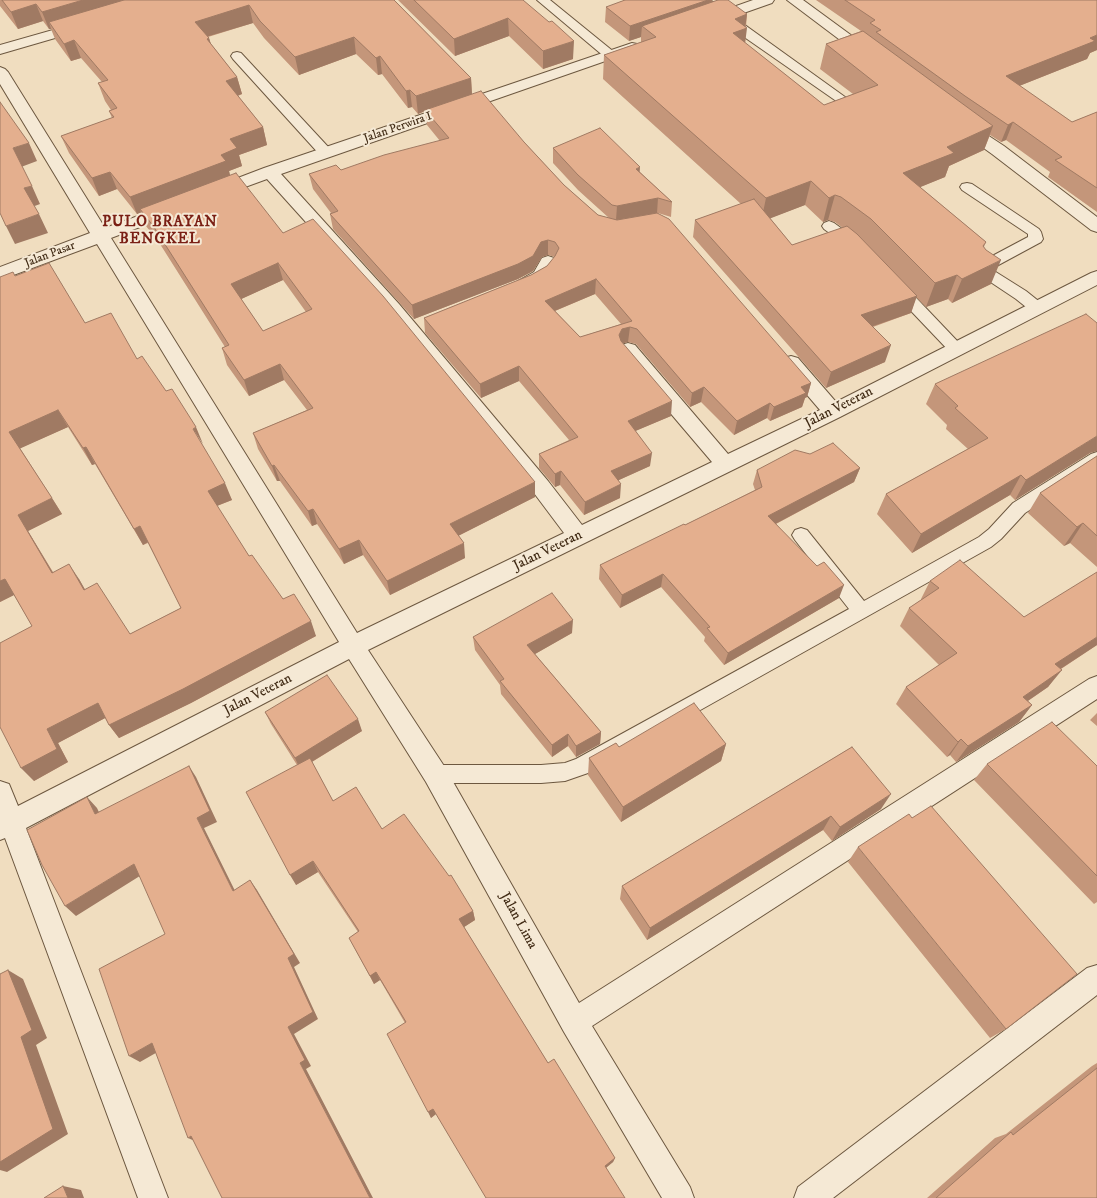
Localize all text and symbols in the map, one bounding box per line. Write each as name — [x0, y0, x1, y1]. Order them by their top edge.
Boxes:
street label: Jalan Perwira I — [362, 110, 434, 146]
district label: PULO BRAYAN BENGKEL — [102, 214, 218, 249]
street label: Jalan Pasar — [23, 239, 77, 271]
street label: Jalan Veteran — [802, 384, 876, 432]
street label: Jalan Veteran — [511, 527, 585, 575]
street label: Jalan Veteran — [221, 671, 295, 719]
street label: Jalan Lima — [496, 890, 540, 952]

